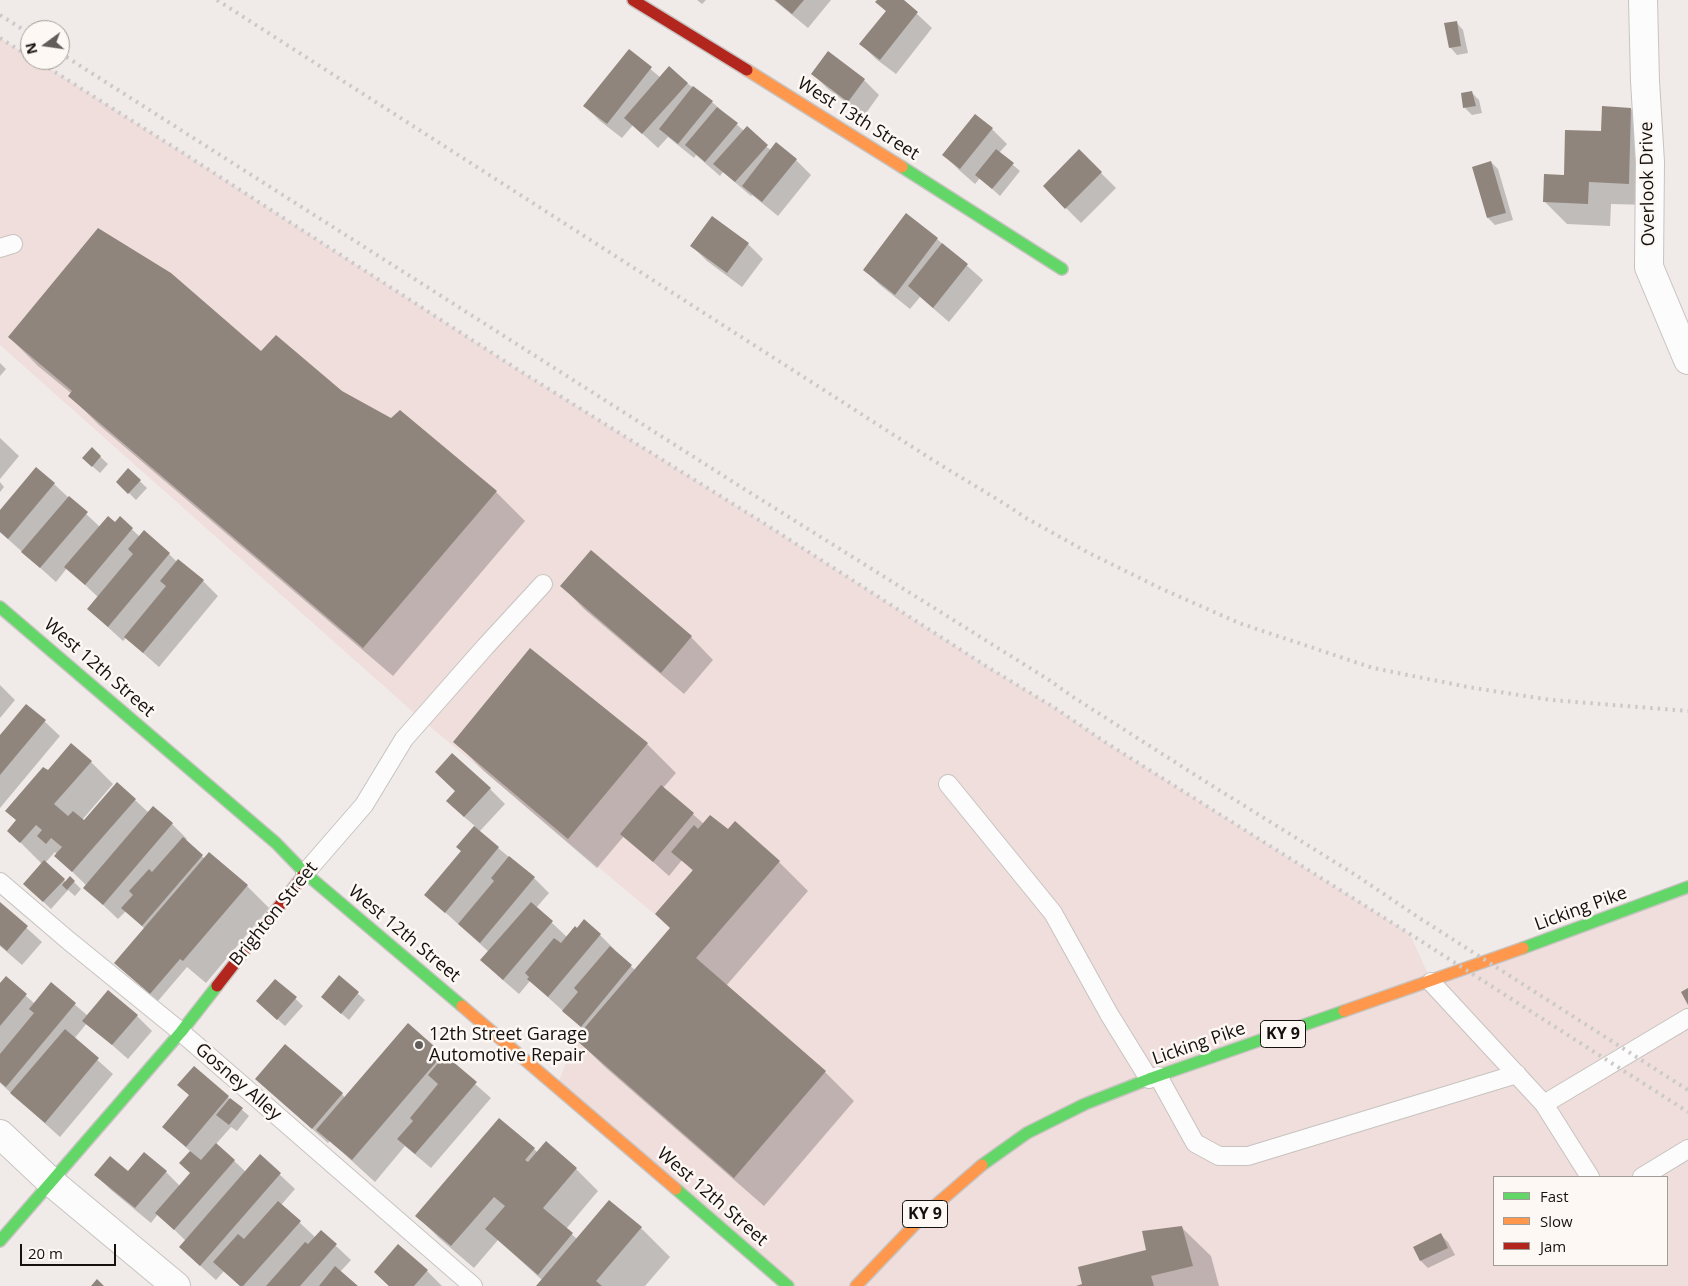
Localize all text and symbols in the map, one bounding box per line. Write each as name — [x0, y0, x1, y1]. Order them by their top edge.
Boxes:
north arrow — [20, 20, 70, 70]
text: N — [20, 41, 42, 56]
street label: West 13th Street — [793, 73, 923, 165]
street label: Overlook Drive — [1636, 121, 1660, 247]
street label: West 12th Street — [39, 614, 159, 722]
street label: Brighton Street — [225, 858, 323, 970]
street label: West 12th Street — [344, 881, 464, 987]
street label: Licking Pike — [1532, 882, 1630, 936]
street label: Licking Pike — [1150, 1018, 1248, 1070]
road number: KY 9 — [1260, 1021, 1306, 1048]
place label: 12th Street Garage Automotive Repair — [429, 1024, 587, 1066]
street label: Gosney Alley — [191, 1039, 285, 1125]
marker: 12th Street Garage Automotive Repair — [413, 1039, 425, 1051]
street label: West 12th Street — [652, 1143, 772, 1251]
legend — [1493, 1176, 1668, 1266]
text: Fast — [1540, 1186, 1569, 1206]
road number: KY 9 — [902, 1200, 948, 1228]
text: Slow — [1540, 1211, 1573, 1231]
scale bar — [22, 1234, 119, 1266]
text: Jam — [1540, 1236, 1566, 1256]
text: 20 m — [28, 1243, 63, 1263]

